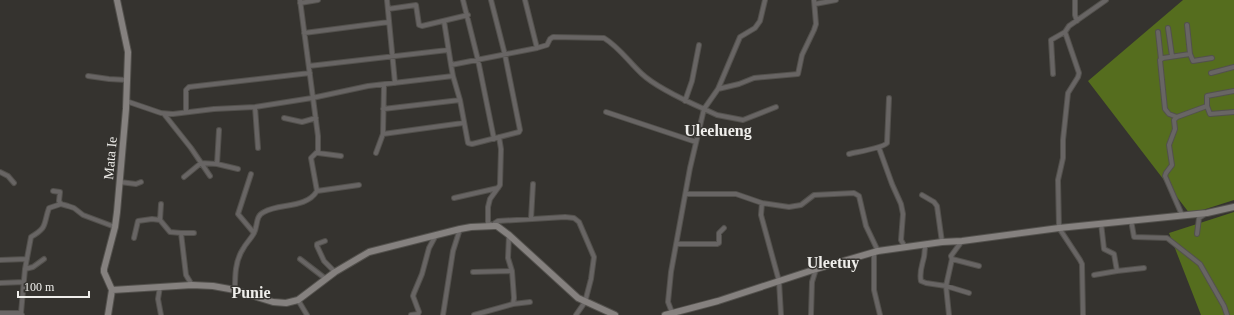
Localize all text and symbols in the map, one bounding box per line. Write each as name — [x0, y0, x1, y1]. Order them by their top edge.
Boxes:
district label: Uleelueng — [684, 122, 752, 140]
street label: Mata Ie — [101, 136, 120, 180]
district label: Uleetuy — [807, 254, 859, 272]
scale bar — [18, 273, 89, 299]
text: 100 m — [24, 280, 55, 294]
district label: Punie — [231, 284, 271, 301]

